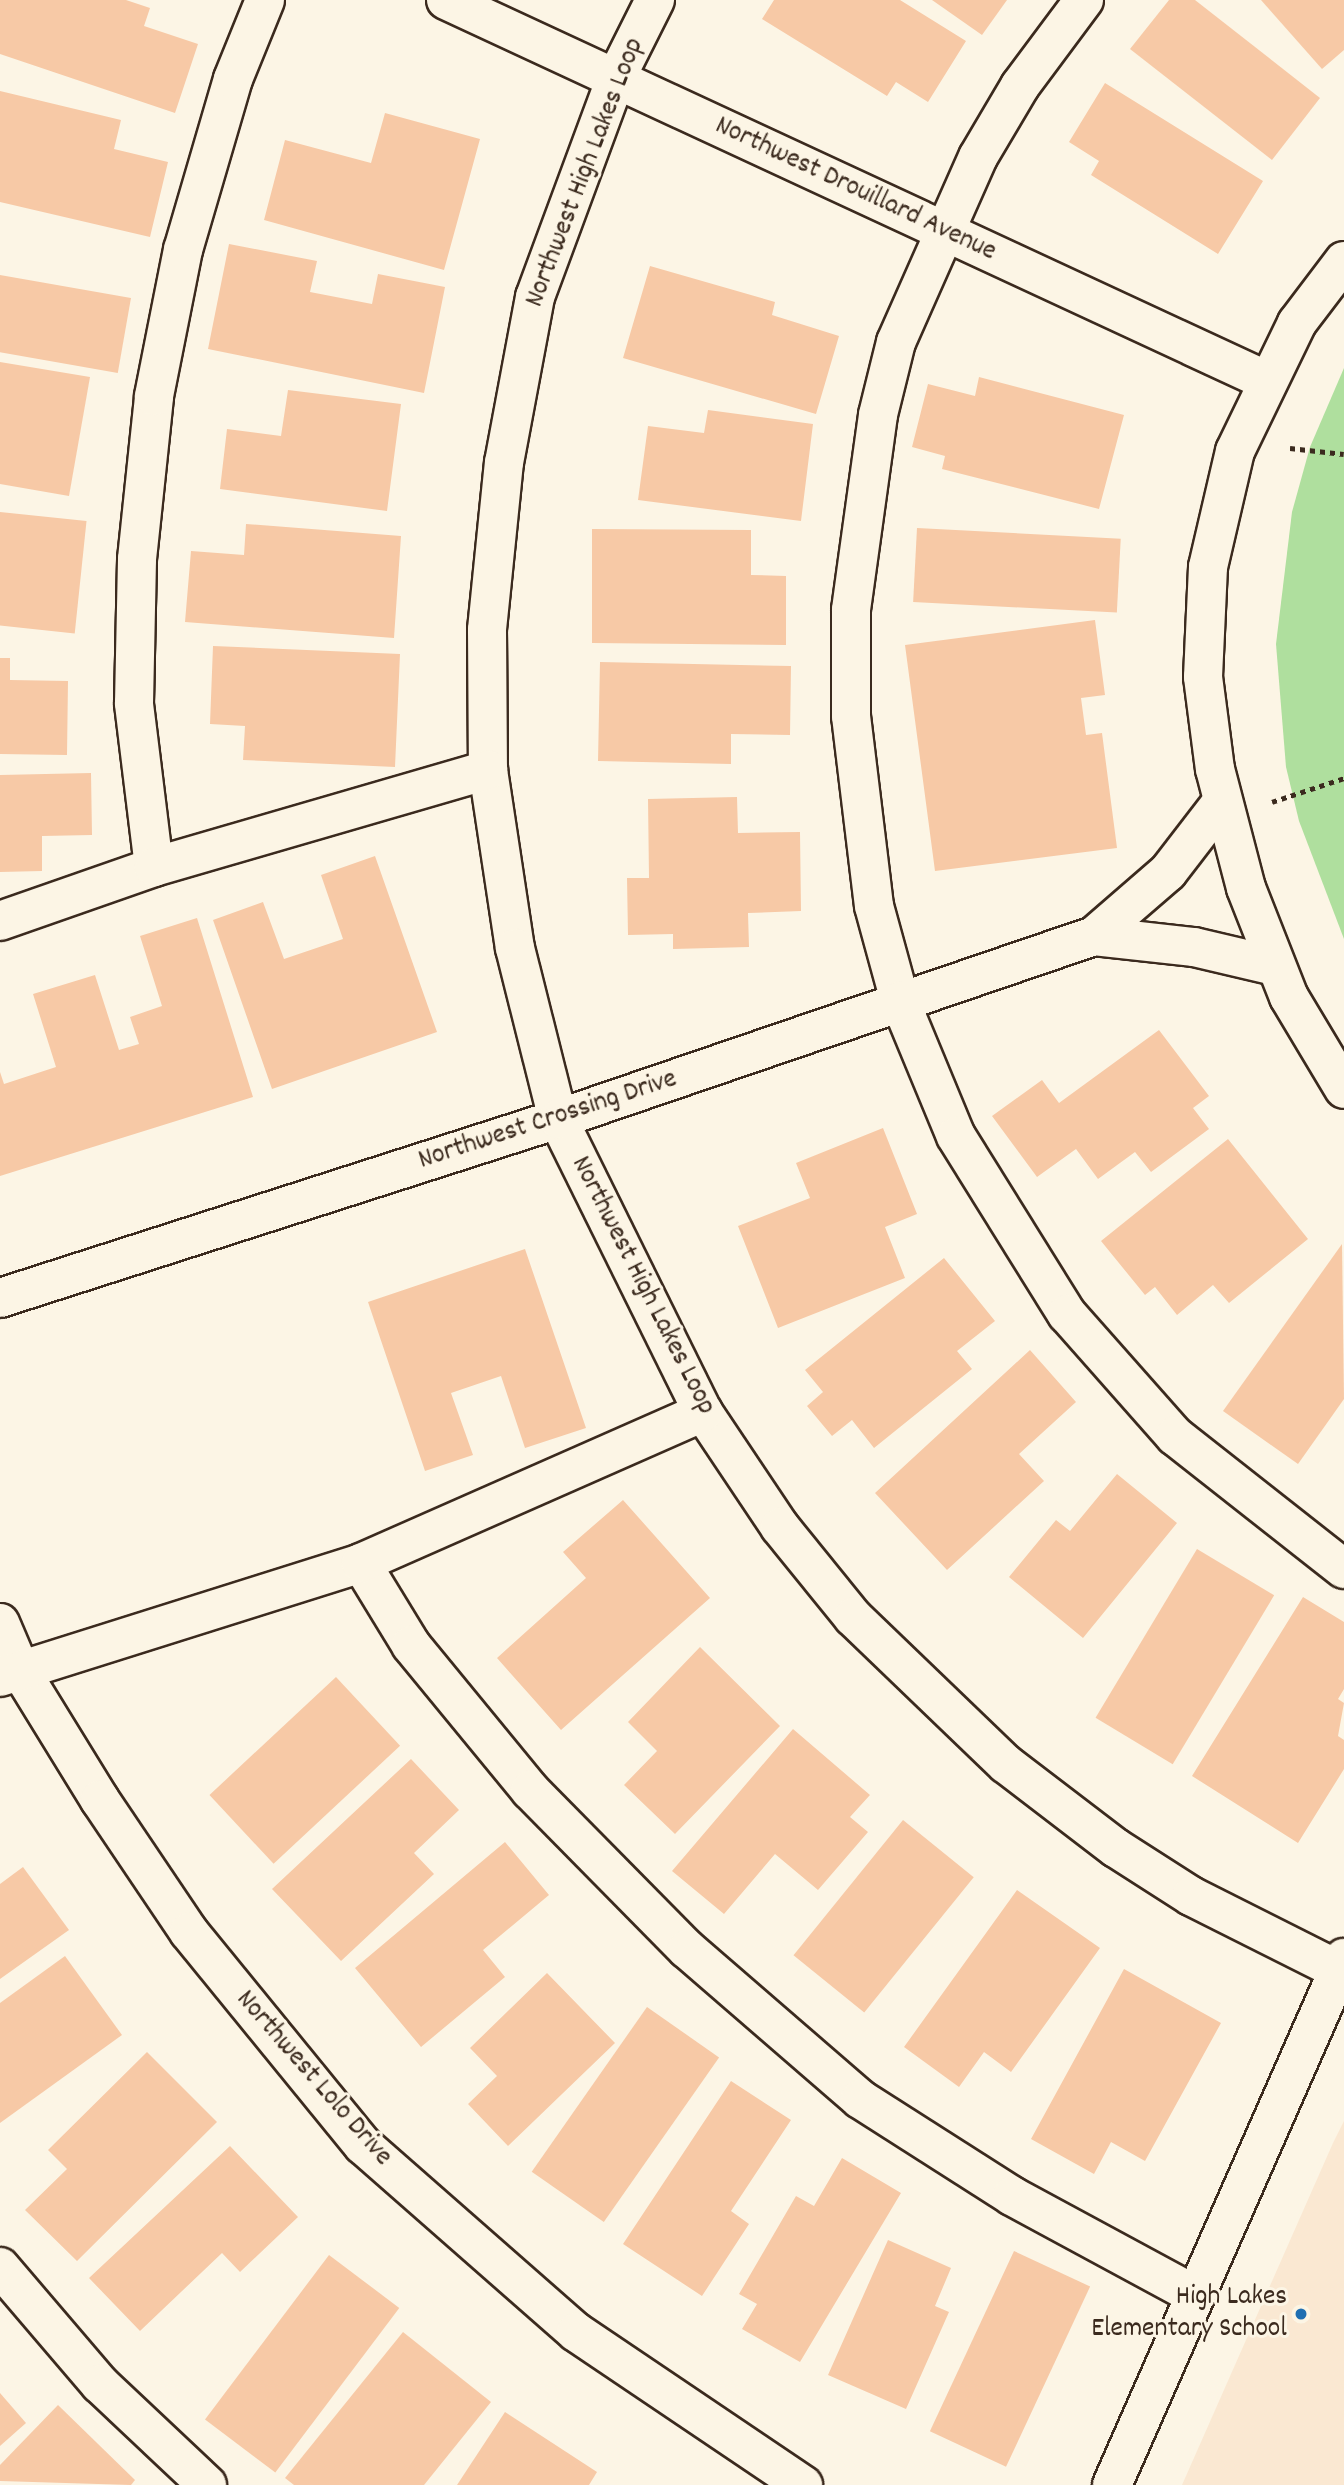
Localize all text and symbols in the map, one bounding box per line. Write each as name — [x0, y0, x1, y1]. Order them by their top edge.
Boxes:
street label: Northwest High Lakes Loop — [519, 34, 653, 312]
street label: Northwest Drouillard Avenue — [709, 110, 1001, 270]
street label: Northwest Crossing Drive — [415, 1063, 681, 1179]
street label: Northwest High Lakes Loop — [562, 1151, 722, 1421]
street label: Northwest Lolo Drive — [227, 1984, 399, 2174]
place label: High Lakes Elementary School — [1091, 2281, 1287, 2347]
marker: High Lakes Elementary School — [1293, 2306, 1309, 2322]

